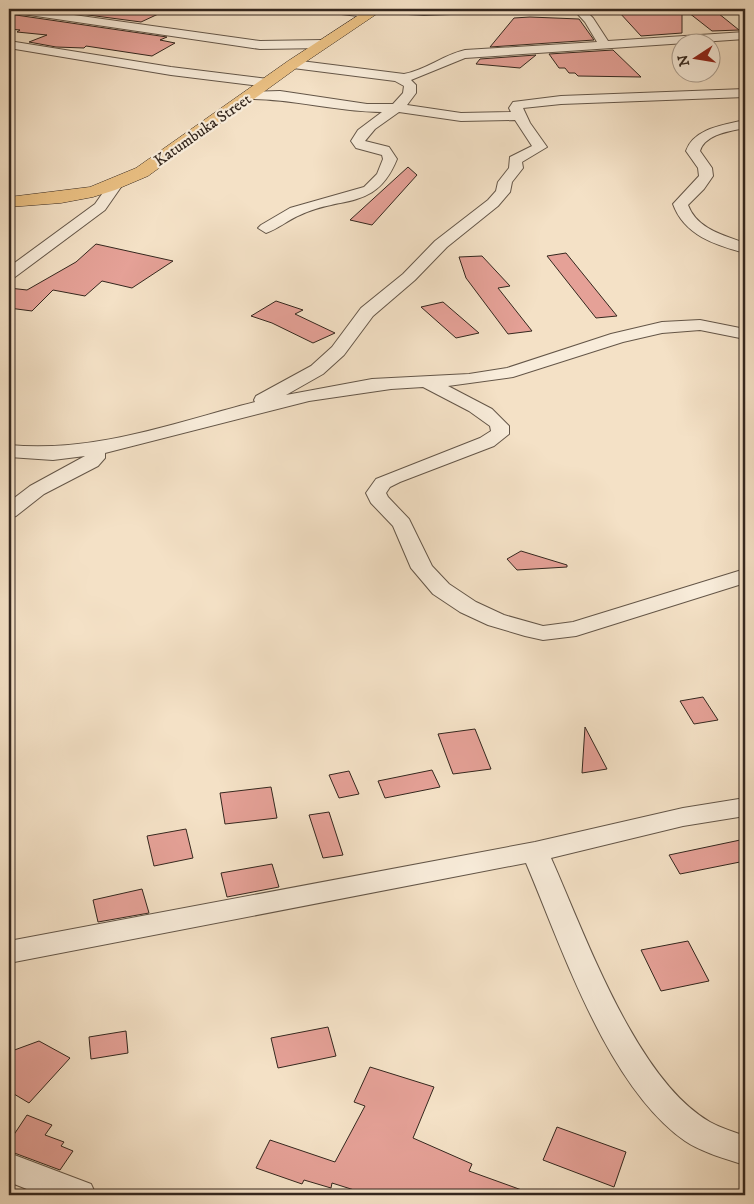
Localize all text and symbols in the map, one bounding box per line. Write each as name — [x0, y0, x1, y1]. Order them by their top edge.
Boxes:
north arrow — [672, 32, 722, 82]
text: N — [674, 53, 694, 68]
street label: Katumbuka Street — [150, 89, 255, 171]

